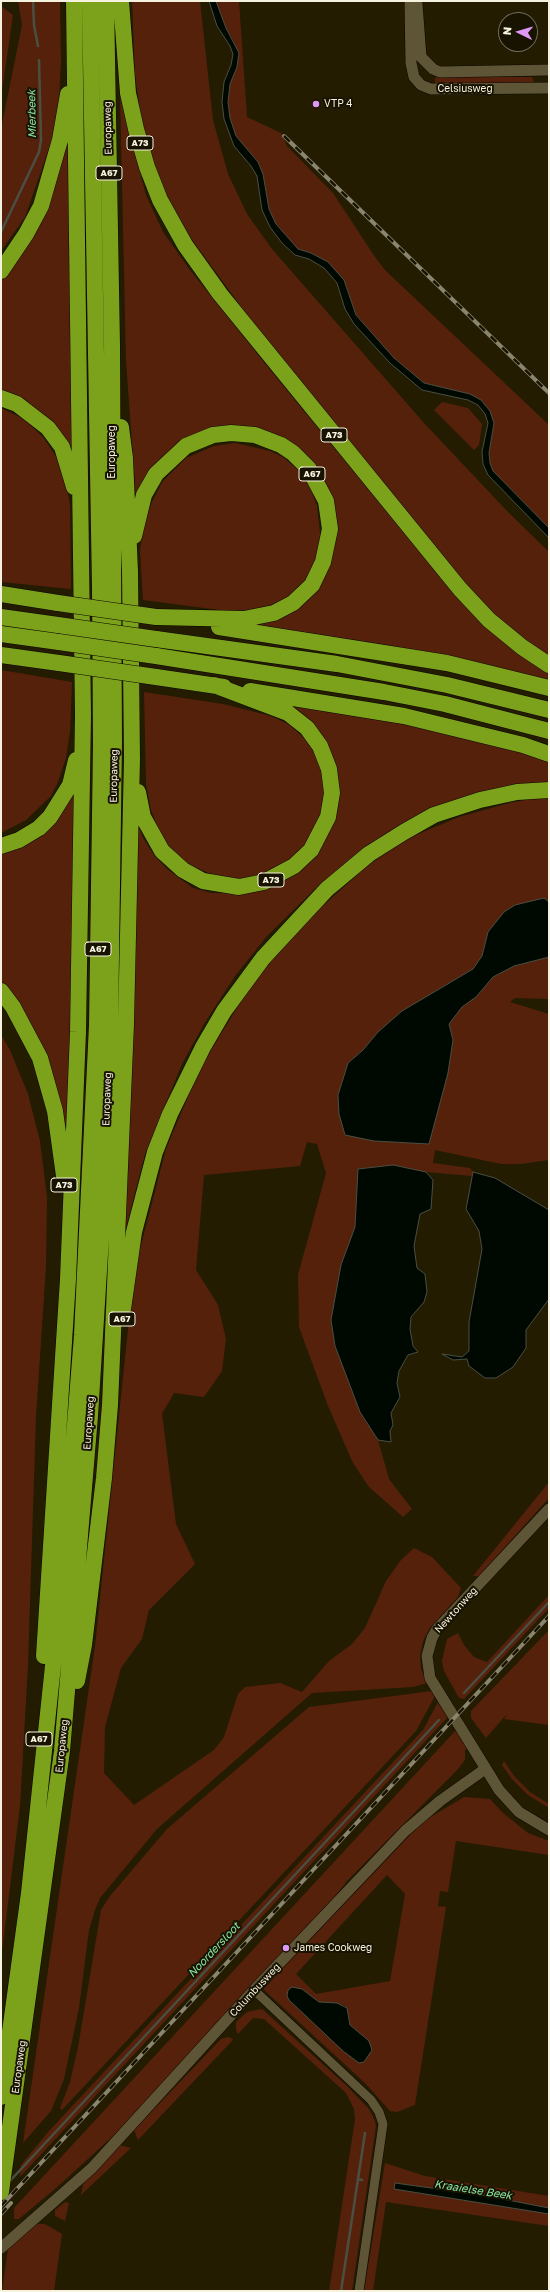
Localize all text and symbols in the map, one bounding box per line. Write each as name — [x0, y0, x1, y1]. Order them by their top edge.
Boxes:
north arrow — [498, 12, 538, 52]
text: N — [500, 26, 513, 36]
street label: Celsiusweg — [437, 83, 493, 95]
water label: Mierbeek — [25, 89, 39, 139]
place label: VTP 4 — [324, 98, 352, 110]
marker: VTP 4 — [311, 99, 321, 109]
street label: Europaweg — [102, 101, 114, 155]
road number: A73 — [127, 136, 153, 150]
road number: A67 — [96, 166, 122, 180]
street label: Europaweg — [106, 425, 118, 479]
road number: A73 — [321, 428, 347, 442]
road number: A67 — [299, 467, 325, 481]
street label: Europaweg — [108, 749, 120, 803]
road number: A73 — [258, 873, 284, 887]
road number: A67 — [85, 942, 111, 956]
street label: Europaweg — [100, 1072, 114, 1126]
road number: A73 — [51, 1178, 77, 1192]
road number: A67 — [109, 1312, 135, 1326]
street label: Europaweg — [81, 1396, 97, 1450]
street label: Newtonweg — [432, 1585, 480, 1635]
street label: Europaweg — [53, 1719, 71, 1773]
road number: A67 — [26, 1732, 52, 1746]
water label: Noordersloot — [185, 1920, 243, 1980]
place label: James Cookweg — [294, 1942, 372, 1954]
marker: James Cookweg — [281, 1943, 291, 1953]
street label: Columbusweg — [227, 1961, 283, 2019]
street label: Europaweg — [9, 2040, 29, 2094]
water label: Kraaielse Beek — [433, 2177, 513, 2203]

